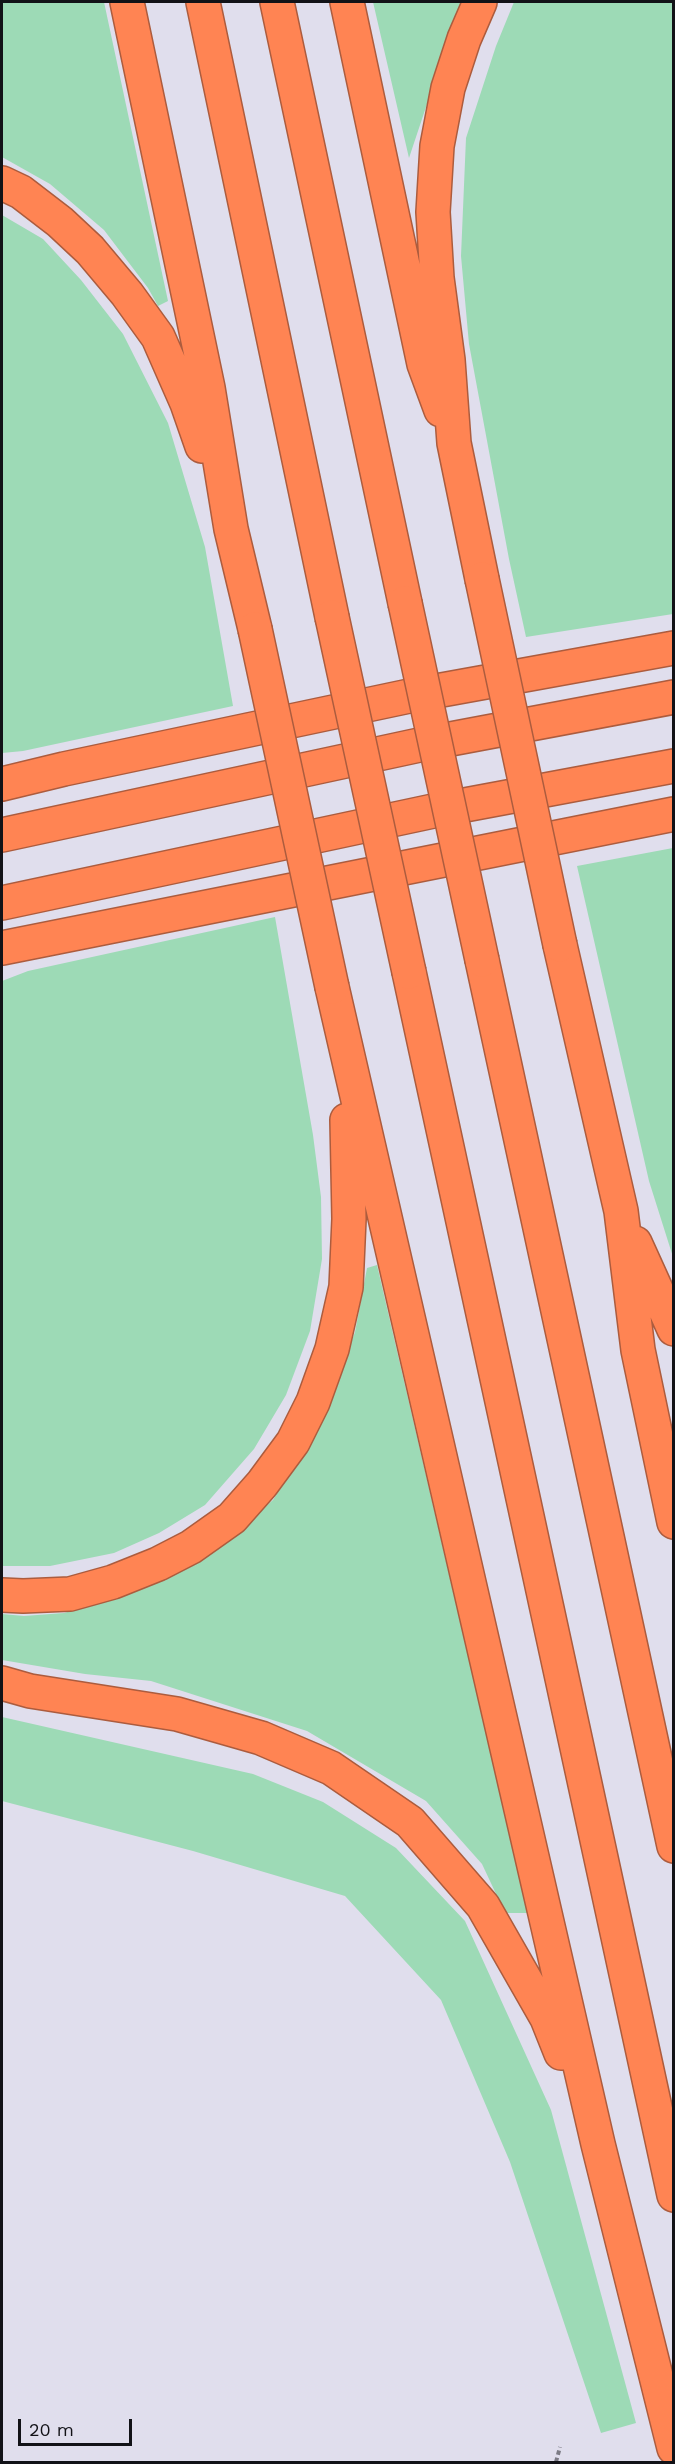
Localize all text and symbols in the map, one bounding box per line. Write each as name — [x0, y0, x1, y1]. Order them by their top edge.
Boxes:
scale bar — [21, 2407, 135, 2445]
text: 20 m — [29, 2419, 74, 2440]

